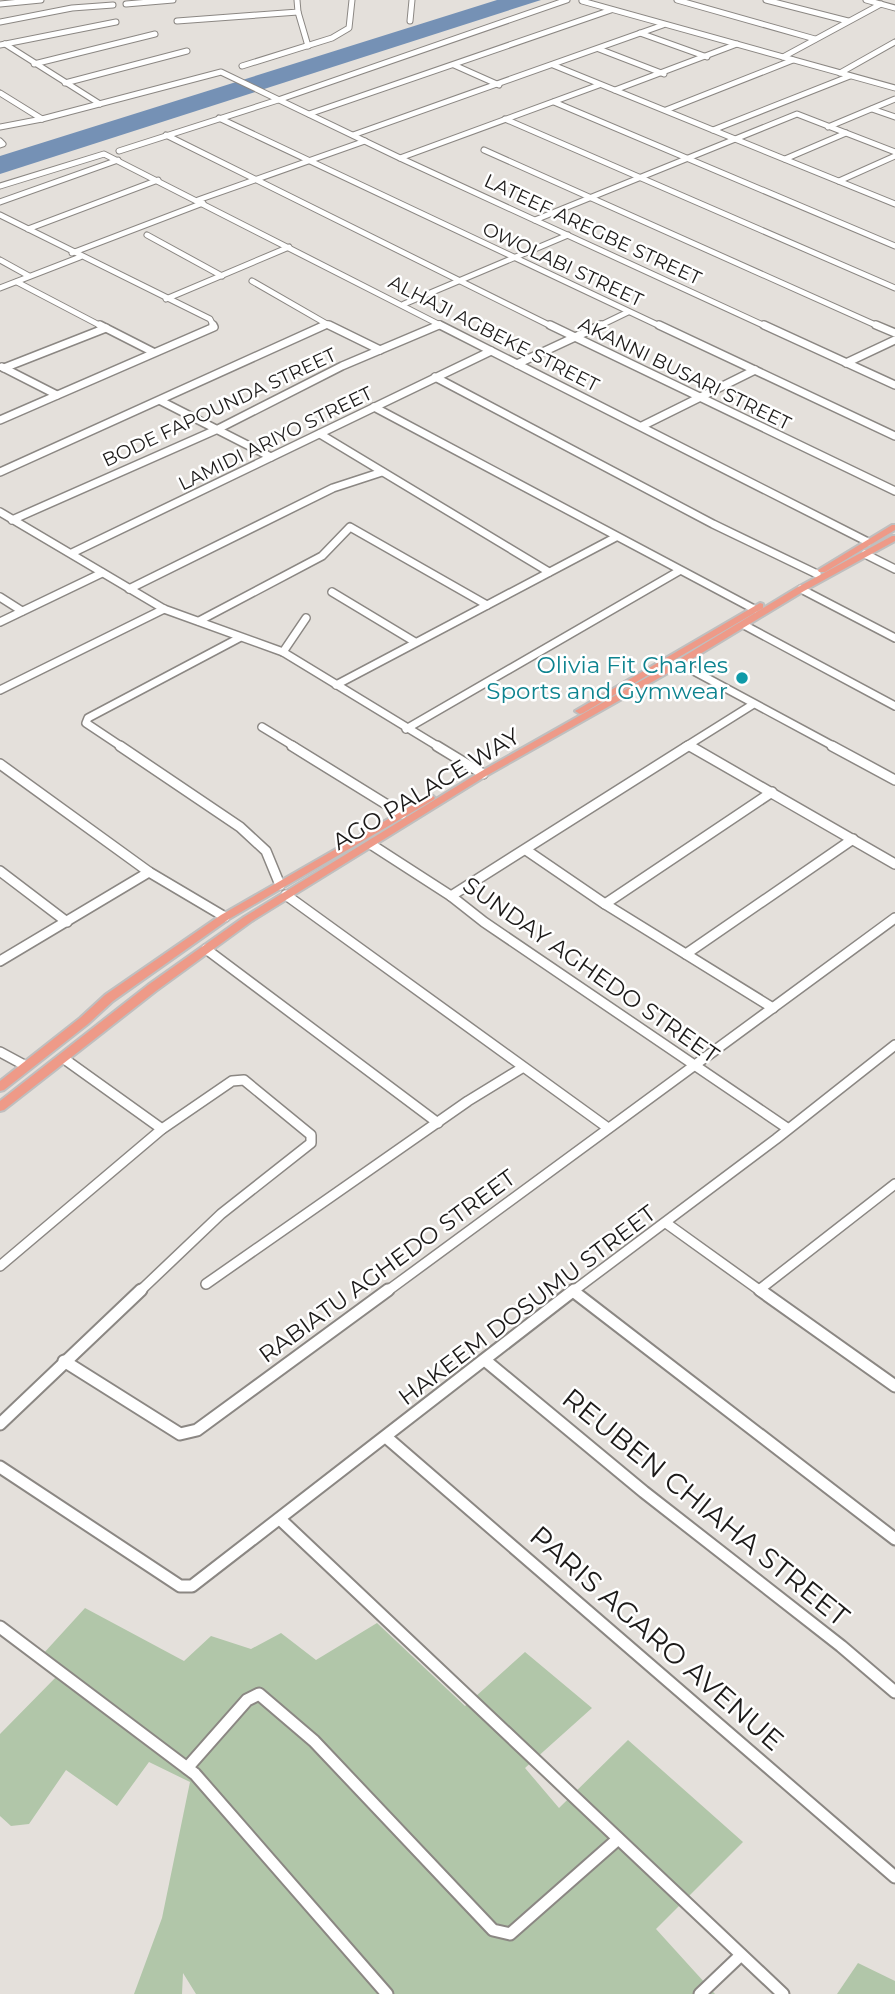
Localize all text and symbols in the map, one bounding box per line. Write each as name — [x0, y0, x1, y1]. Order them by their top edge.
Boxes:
street label: LATEEF AREGBE STREET — [481, 169, 705, 290]
street label: OWOLABI STREET — [479, 217, 647, 312]
street label: ALHAJI AGBEKE STREET — [385, 270, 603, 397]
street label: AKANNI BUSARI STREET — [575, 312, 795, 435]
street label: BODE FAPOUNDA STREET — [99, 343, 340, 472]
street label: LAMIDI ARIYO STREET — [175, 381, 376, 495]
place label: Olivia Fit Charles Sports and Gymwear — [486, 651, 728, 705]
marker: Olivia Fit Charles Sports and Gymwear — [734, 670, 750, 686]
street label: AGO PALACE WAY — [327, 722, 525, 856]
street label: SUNDAY AGHEDO STREET — [458, 871, 725, 1070]
street label: RABIATU AGHEDO STREET — [253, 1163, 521, 1369]
street label: HAKEEM DOSUMU STREET — [393, 1199, 662, 1411]
street label: REUBEN CHIAHA STREET — [556, 1381, 856, 1633]
street label: PARIS AGARO AVENUE — [523, 1518, 791, 1758]

